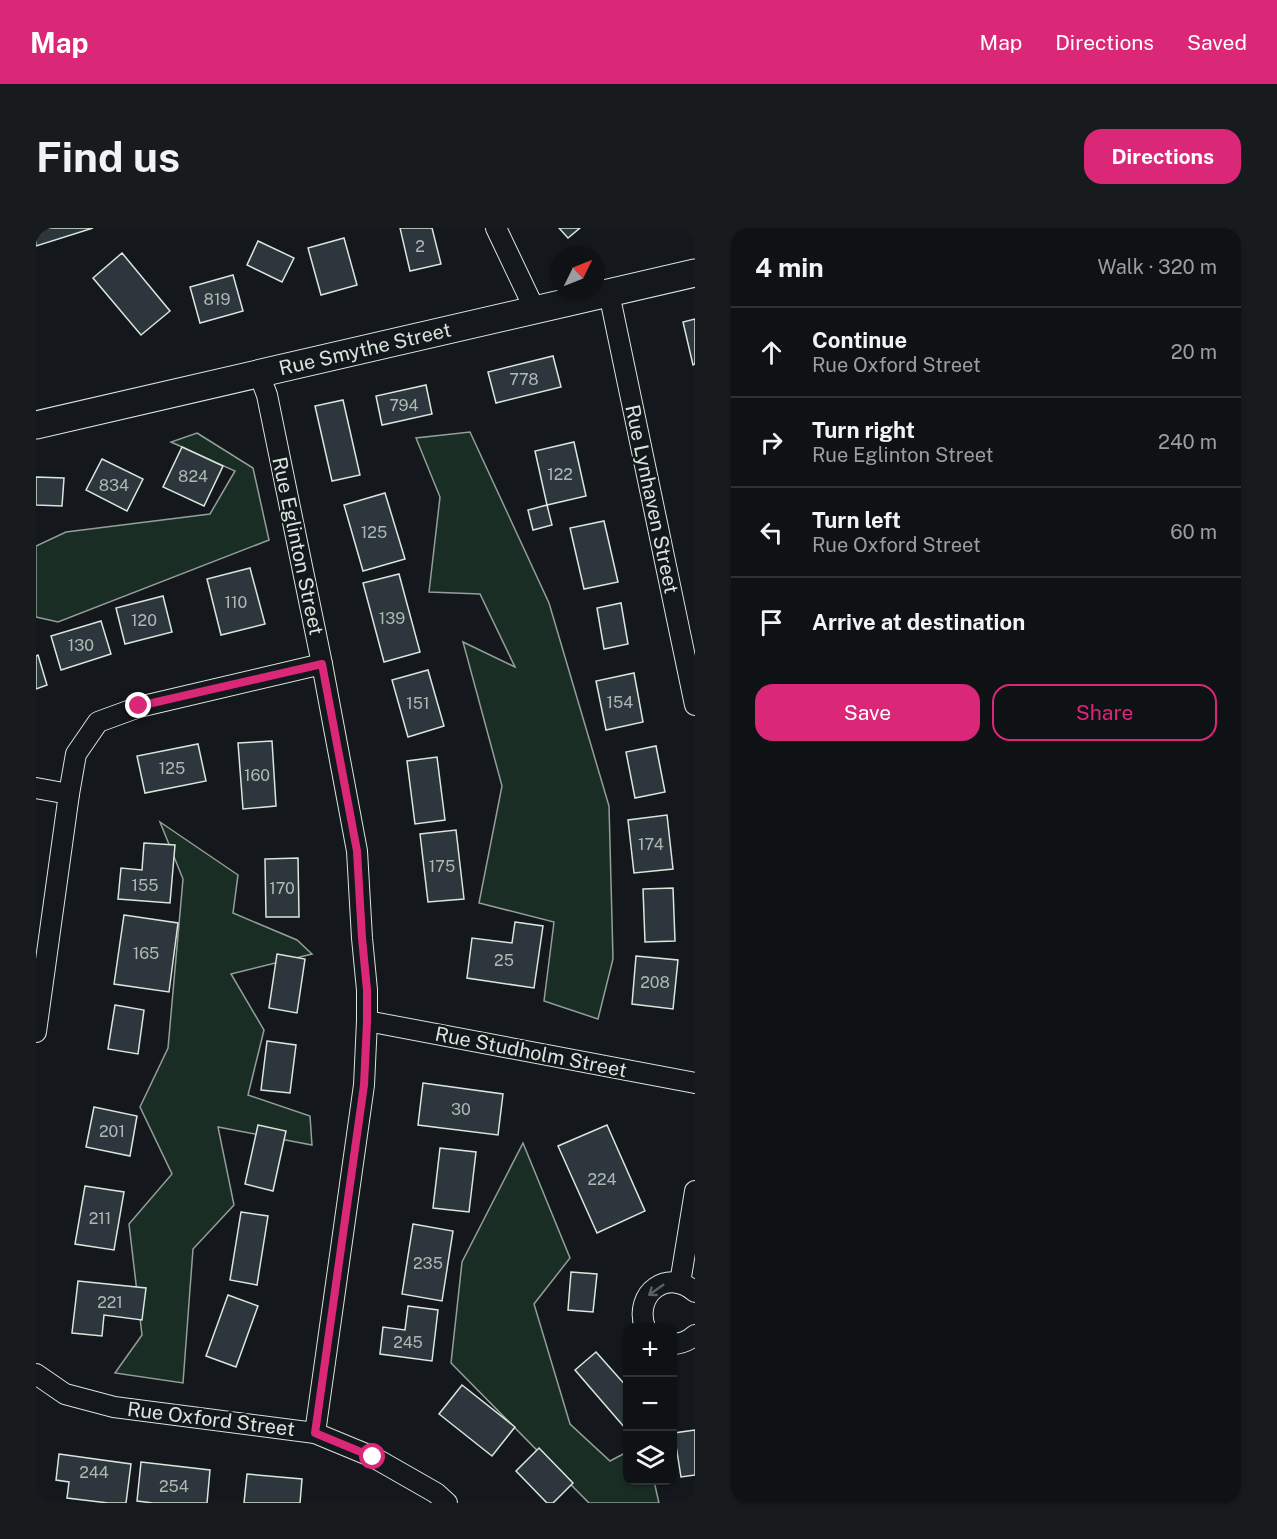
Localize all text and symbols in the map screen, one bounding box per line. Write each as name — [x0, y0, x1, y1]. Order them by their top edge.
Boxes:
text: Map — [30, 26, 89, 59]
text: Map — [980, 30, 1022, 55]
text: Directions — [1055, 30, 1154, 55]
text: Saved — [1187, 30, 1247, 55]
button: Directions — [1084, 129, 1241, 184]
text: Find us — [36, 132, 180, 181]
house number: 2 — [415, 237, 425, 256]
north arrow — [551, 246, 605, 300]
text: 4 min — [755, 252, 824, 283]
text: Walk · 320 m — [1097, 255, 1217, 279]
house number: 819 — [204, 290, 230, 309]
street label: Rue Smythe Street — [277, 318, 453, 380]
text: Continue — [812, 327, 907, 353]
icon: ahead — [755, 336, 788, 369]
text: 20 m — [1171, 340, 1217, 364]
text: Rue Oxford Street — [812, 353, 981, 377]
house number: 778 — [509, 370, 539, 389]
house number: 794 — [389, 396, 419, 415]
street label: Rue Lynhaven Street — [620, 402, 684, 596]
text: Turn right — [812, 417, 915, 443]
icon: right — [755, 426, 788, 459]
text: 240 m — [1158, 430, 1217, 454]
text: Rue Eglinton Street — [812, 443, 993, 467]
street label: Rue Eglinton Street — [267, 455, 329, 637]
house number: 122 — [547, 465, 573, 484]
house number: 824 — [178, 467, 208, 486]
house number: 834 — [99, 476, 129, 495]
text: Turn left — [812, 507, 901, 533]
icon: left — [755, 516, 788, 549]
text: 60 m — [1170, 520, 1217, 544]
house number: 125 — [361, 523, 387, 542]
text: Rue Oxford Street — [812, 533, 981, 557]
house number: 110 — [225, 593, 248, 612]
icon: arrive — [755, 606, 788, 639]
house number: 139 — [379, 609, 405, 628]
text: Arrive at destination — [812, 609, 1025, 635]
house number: 120 — [131, 611, 157, 630]
house number: 130 — [68, 636, 94, 655]
button: Save — [755, 684, 980, 741]
button: Share — [992, 684, 1217, 741]
route end — [125, 692, 151, 718]
house number: 154 — [607, 693, 633, 712]
house number: 151 — [406, 694, 430, 713]
house number: 125 — [159, 759, 185, 778]
house number: 160 — [244, 766, 270, 785]
house number: 174 — [638, 835, 664, 854]
house number: 175 — [429, 857, 455, 876]
house number: 155 — [131, 876, 159, 895]
house number: 170 — [269, 879, 295, 898]
house number: 165 — [133, 944, 159, 963]
house number: 25 — [494, 951, 514, 970]
house number: 208 — [640, 973, 670, 992]
street label: Rue Studholm Street — [433, 1022, 629, 1082]
house number: 30 — [451, 1100, 471, 1119]
house number: 201 — [99, 1122, 125, 1141]
house number: 224 — [587, 1170, 617, 1189]
house number: 211 — [89, 1209, 111, 1228]
house number: 235 — [413, 1254, 443, 1273]
one-way arrow — [648, 1284, 664, 1296]
house number: 221 — [97, 1293, 123, 1312]
map controls — [623, 1323, 677, 1485]
button: + — [623, 1323, 677, 1377]
house number: 245 — [393, 1333, 423, 1352]
button: − — [623, 1377, 677, 1431]
street label: Rue Oxford Street — [126, 1397, 296, 1441]
button: layers — [623, 1431, 677, 1485]
route start — [359, 1443, 385, 1469]
house number: 244 — [79, 1463, 109, 1482]
house number: 254 — [159, 1477, 189, 1496]

